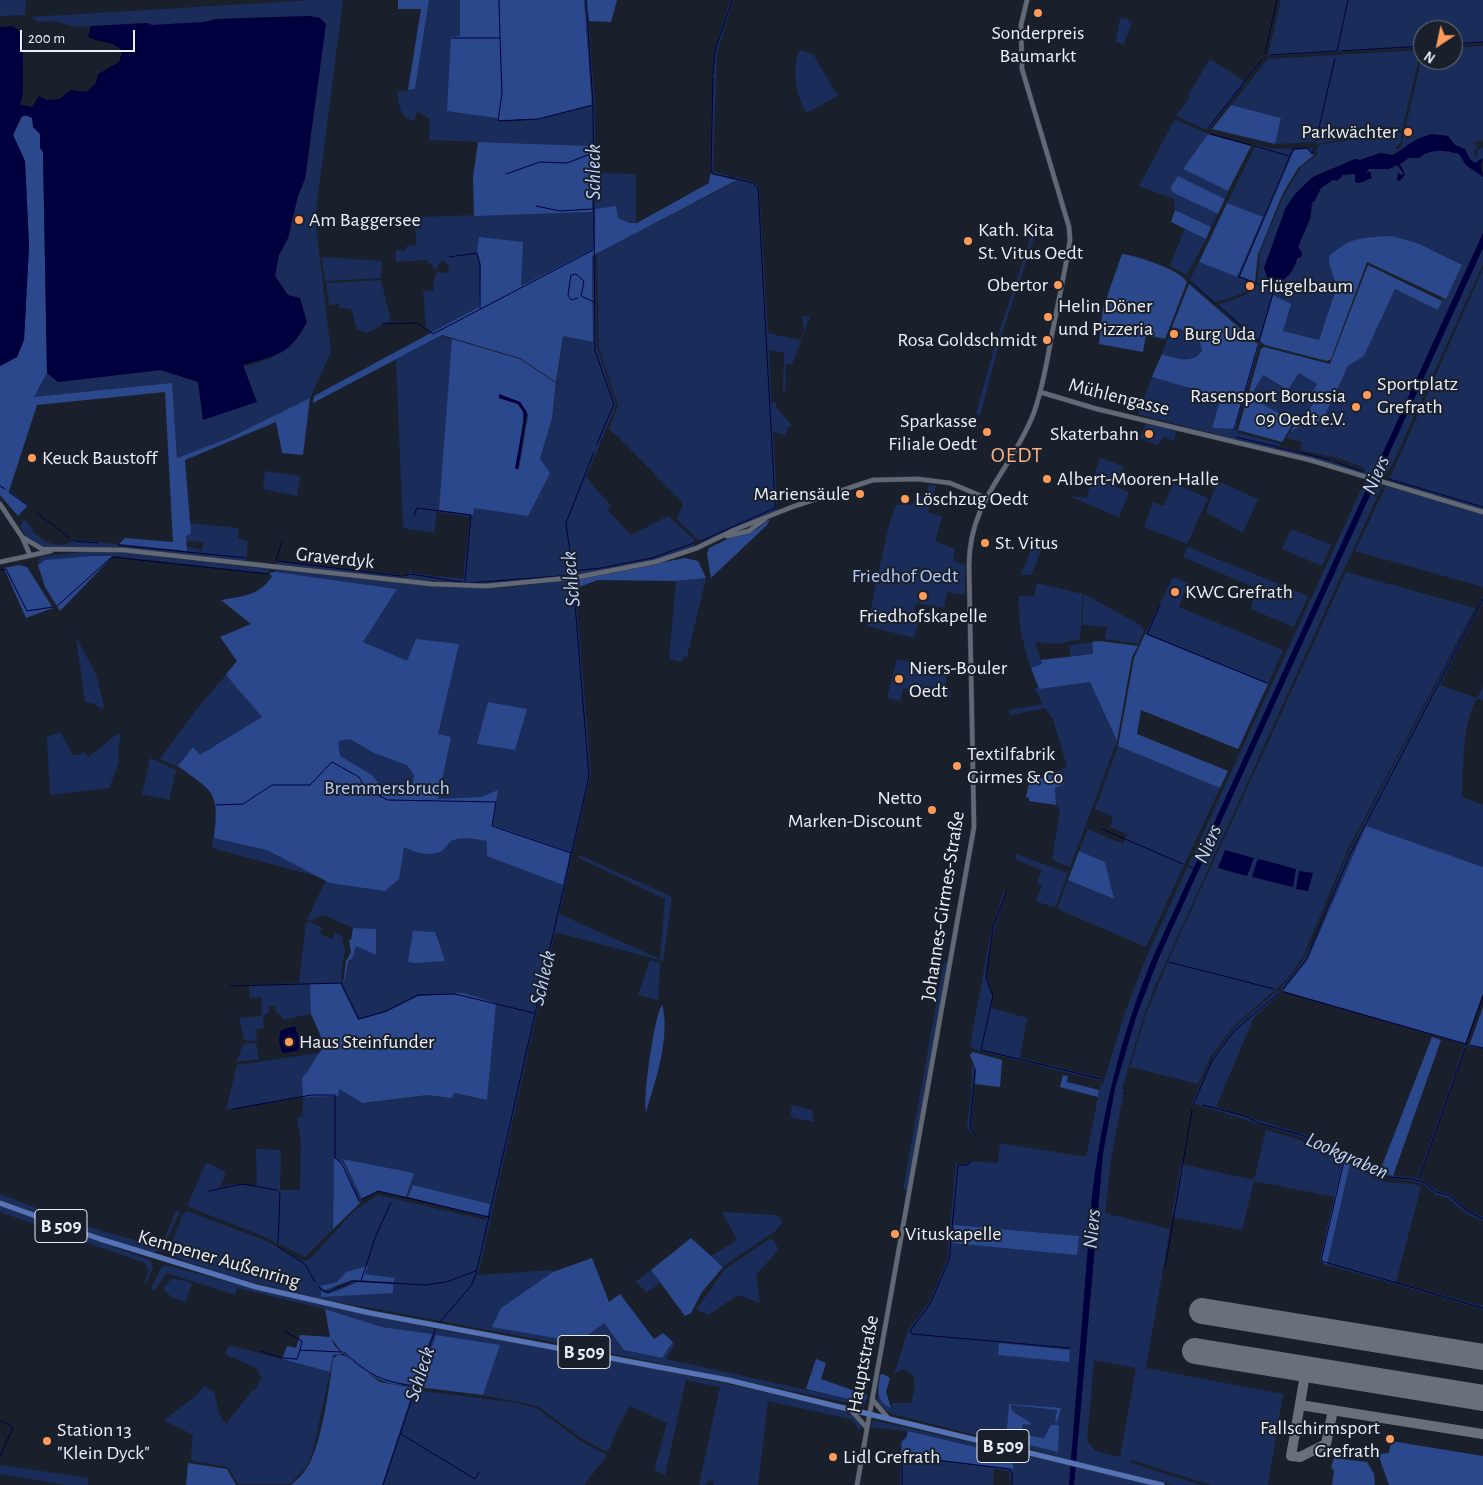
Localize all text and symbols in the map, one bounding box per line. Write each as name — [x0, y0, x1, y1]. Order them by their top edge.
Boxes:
marker: Sonderpreis Baumarkt — [1032, 7, 1044, 19]
scale bar — [22, 20, 138, 52]
north arrow — [1413, 20, 1463, 70]
place label: Sonderpreis Baumarkt — [992, 21, 1084, 68]
text: 200 m — [28, 31, 65, 46]
text: N — [1422, 48, 1438, 65]
place label: Parkwächter — [1301, 120, 1398, 144]
marker: Parkwächter — [1402, 126, 1414, 138]
water label: Schleck — [581, 144, 607, 200]
place label: Am Baggersee — [309, 208, 421, 232]
marker: Am Baggersee — [293, 214, 305, 226]
place label: Kath. Kita St. Vitus Oedt — [978, 218, 1083, 265]
marker: Kath. Kita St. Vitus Oedt — [962, 235, 974, 247]
place label: Obertor — [987, 273, 1048, 297]
place label: Flügelbaum — [1260, 274, 1353, 298]
marker: Obertor — [1052, 279, 1064, 291]
marker: Flügelbaum — [1244, 280, 1256, 292]
place label: Helin Döner und Pizzeria — [1058, 294, 1153, 341]
marker: Helin Döner und Pizzeria — [1042, 311, 1054, 323]
place label: Burg Uda — [1184, 322, 1256, 346]
place label: Rosa Goldschmidt — [897, 328, 1037, 352]
marker: Burg Uda — [1168, 328, 1180, 340]
marker: Rosa Goldschmidt — [1041, 334, 1053, 346]
place label: Sportplatz Grefrath — [1377, 372, 1458, 419]
street label: Mühlengasse — [1066, 373, 1172, 421]
place label: Rasensport Borussia 09 Oedt e.V. — [1190, 384, 1346, 431]
marker: Sportplatz Grefrath — [1361, 389, 1373, 401]
marker: Rasensport Borussia 09 Oedt e.V. — [1350, 401, 1362, 413]
place label: Sparkasse Filiale Oedt — [888, 409, 977, 456]
place label: Skaterbahn — [1050, 422, 1139, 446]
marker: Sparkasse Filiale Oedt — [981, 426, 993, 438]
marker: Skaterbahn — [1143, 428, 1155, 440]
district label: OEDT — [990, 442, 1044, 468]
place label: Keuck Baustoff — [42, 446, 157, 470]
marker: Keuck Baustoff — [26, 452, 38, 464]
water label: Niers — [1356, 452, 1396, 498]
place label: Albert-Mooren-Halle — [1057, 467, 1219, 491]
marker: Albert-Mooren-Halle — [1041, 473, 1053, 485]
place label: Mariensäule — [754, 482, 850, 506]
place label: Löschzug Oedt — [915, 487, 1028, 511]
marker: Mariensäule — [854, 488, 866, 500]
marker: Löschzug Oedt — [899, 493, 911, 505]
place label: St. Vitus — [995, 531, 1058, 555]
marker: St. Vitus — [979, 537, 991, 549]
street label: Graverdyk — [295, 542, 375, 574]
water label: Schleck — [556, 550, 586, 608]
park label: Friedhof Oedt — [852, 564, 958, 588]
place label: KWC Grefrath — [1185, 580, 1293, 604]
marker: KWC Grefrath — [1169, 586, 1181, 598]
marker: Friedhofskapelle — [917, 590, 929, 602]
place label: Friedhofskapelle — [859, 604, 987, 628]
place label: Niers-Bouler Oedt — [909, 656, 1007, 703]
marker: Niers-Bouler Oedt — [893, 673, 905, 685]
place label: Textilfabrik Girmes & Co — [967, 742, 1063, 789]
marker: Textilfabrik Girmes & Co — [951, 760, 963, 772]
park label: Bremmersbruch — [324, 776, 450, 800]
place label: Netto Marken-Discount — [788, 786, 922, 833]
marker: Netto Marken-Discount — [926, 804, 938, 816]
street label: Johannes-Girmes-Straße — [916, 809, 970, 1003]
water label: Niers — [1188, 821, 1228, 867]
water label: Schleck — [524, 948, 562, 1008]
place label: Haus Steinfunder — [299, 1030, 435, 1054]
marker: Haus Steinfunder — [283, 1036, 295, 1048]
water label: Lookgraben — [1302, 1127, 1392, 1185]
water label: Niers — [1078, 1208, 1106, 1250]
road number: B 509 — [35, 1210, 87, 1242]
place label: Vituskapelle — [905, 1222, 1002, 1246]
street label: Kempener Außenring — [135, 1224, 303, 1294]
marker: Vituskapelle — [889, 1228, 901, 1240]
street label: Hauptstraße — [842, 1313, 884, 1415]
road number: B 509 — [558, 1335, 610, 1368]
water label: Schleck — [399, 1344, 441, 1404]
place label: Fallschirmsport Grefrath — [1260, 1416, 1380, 1463]
place label: Station 13 "Klein Dyck" — [57, 1418, 150, 1465]
road number: B 509 — [977, 1430, 1029, 1462]
marker: Fallschirmsport Grefrath — [1384, 1433, 1396, 1445]
marker: Station 13 "Klein Dyck" — [41, 1435, 53, 1447]
place label: Lidl Grefrath — [843, 1445, 940, 1469]
marker: Lidl Grefrath — [827, 1451, 839, 1463]

